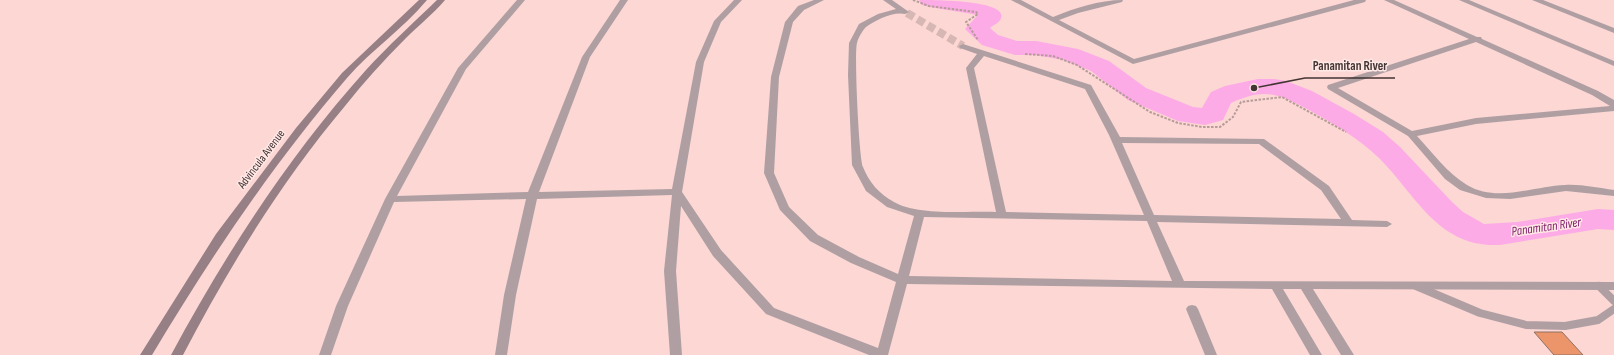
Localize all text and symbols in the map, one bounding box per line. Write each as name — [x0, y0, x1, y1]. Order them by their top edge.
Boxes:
callout: Panamitan River — [1305, 53, 1395, 78]
text: Panamitan River — [1313, 58, 1387, 74]
street label: Advincula Avenue — [234, 127, 289, 193]
water label: Panamitan River — [1510, 214, 1583, 240]

